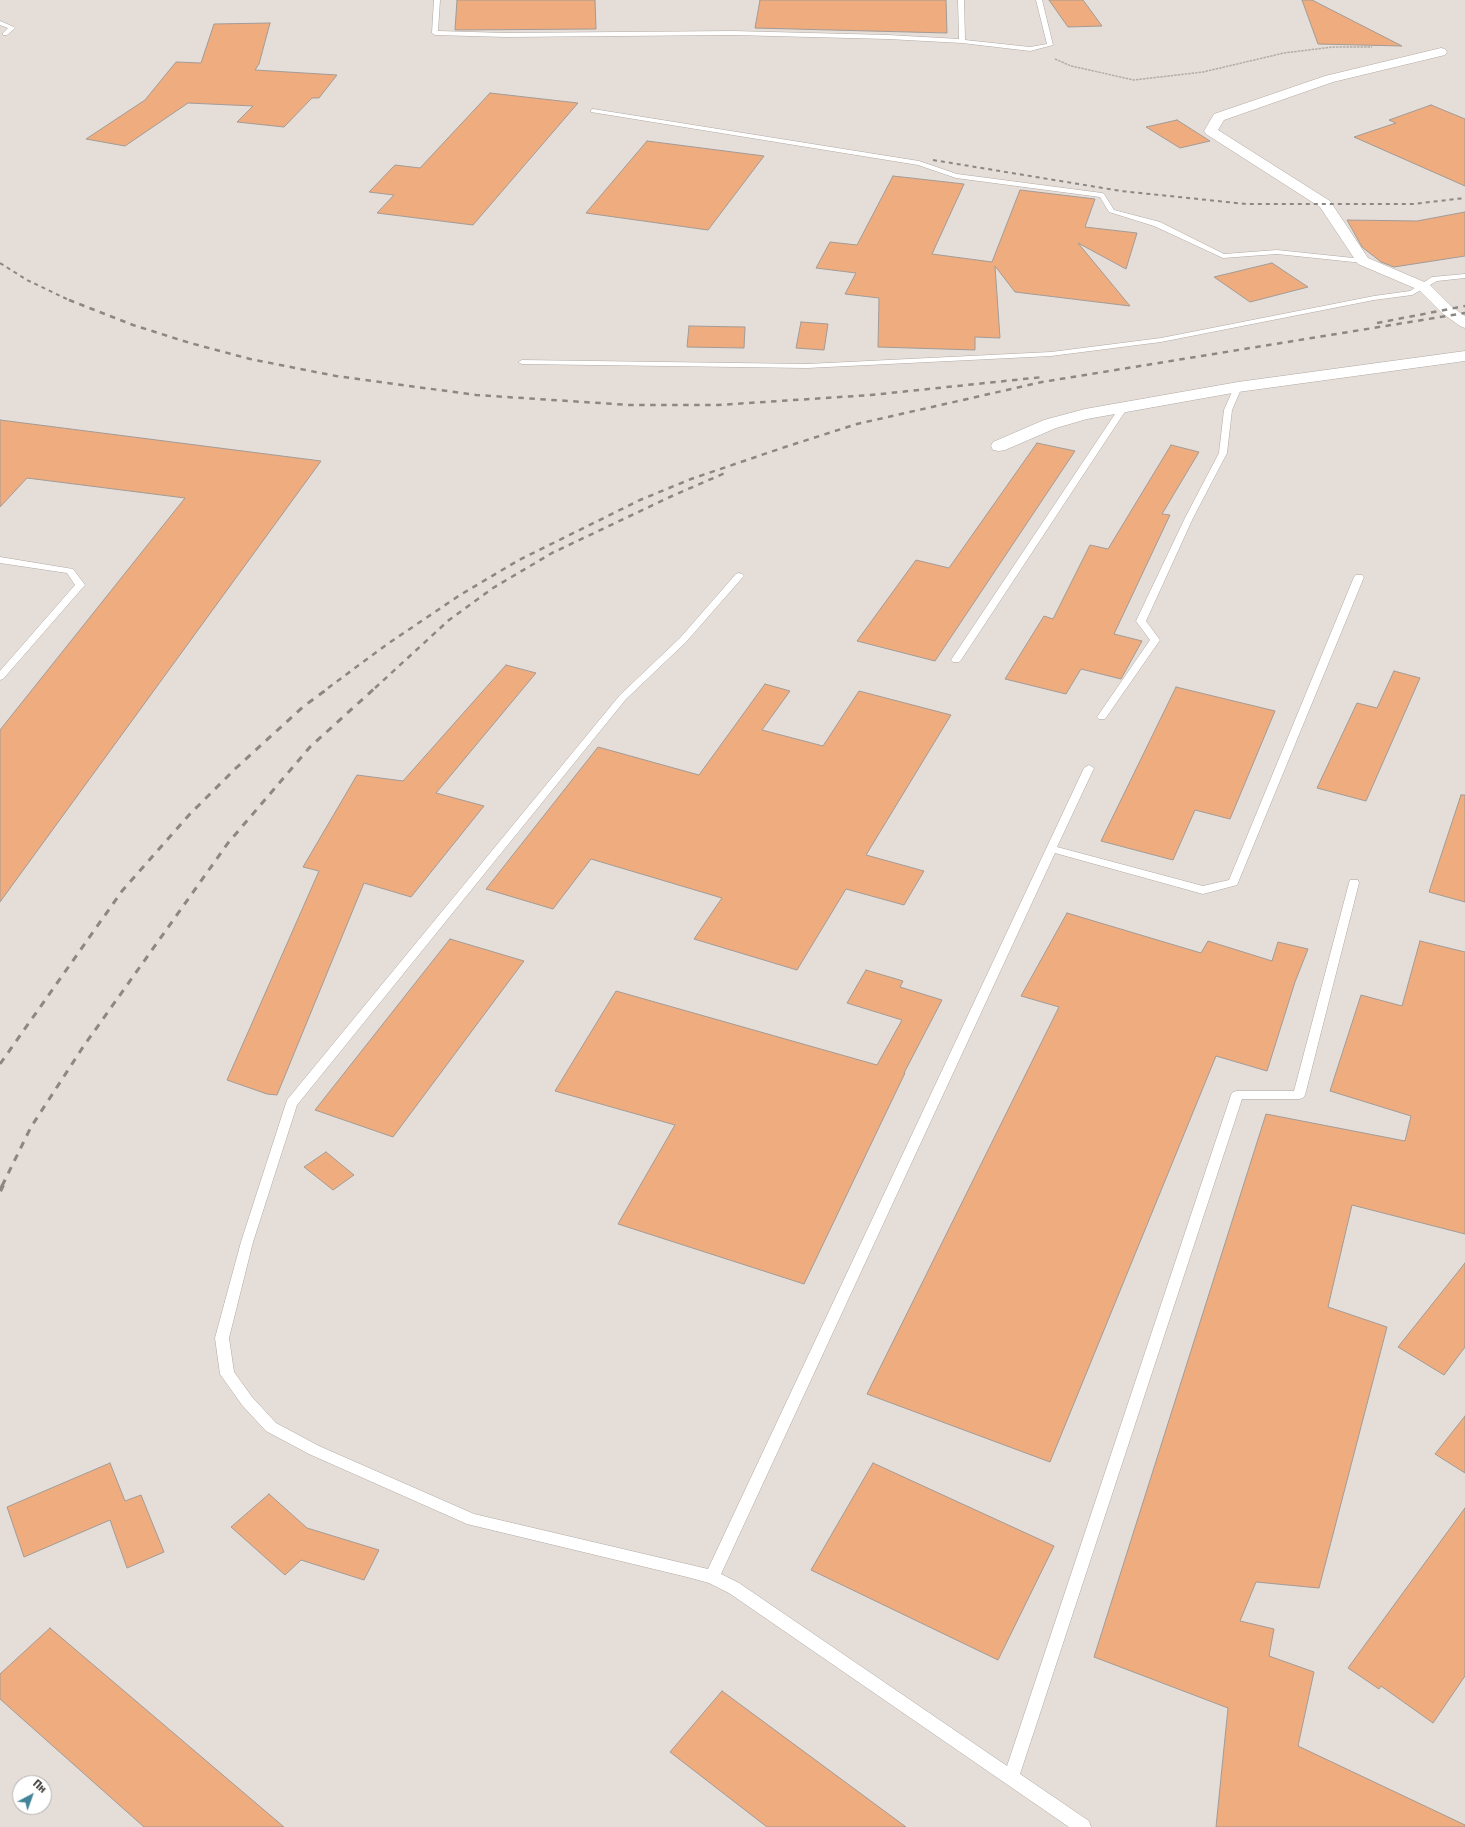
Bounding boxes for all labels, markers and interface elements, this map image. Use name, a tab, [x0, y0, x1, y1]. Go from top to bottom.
north arrow	[12, 1775, 52, 1815]
text: Пн	[30, 1777, 49, 1796]

